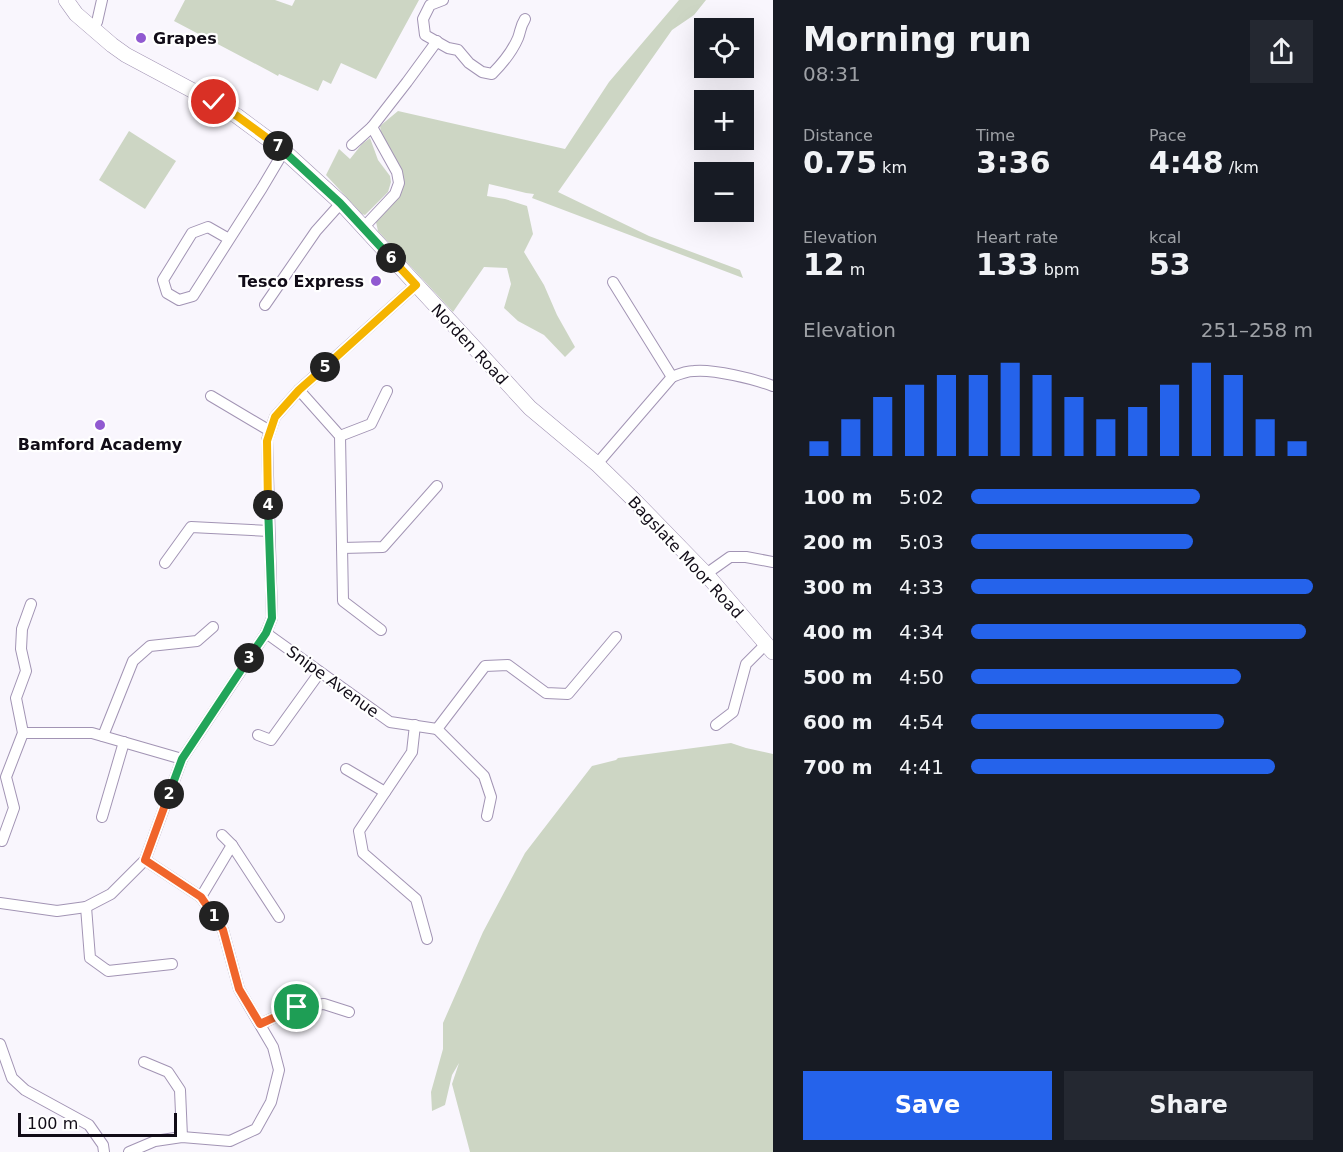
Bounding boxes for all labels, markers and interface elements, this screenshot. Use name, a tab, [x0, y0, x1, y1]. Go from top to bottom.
map controls	[694, 18, 754, 222]
button: locate	[694, 18, 754, 78]
text: Morning run	[803, 20, 1031, 59]
button: share	[1250, 20, 1313, 83]
place label: Grapes	[153, 29, 217, 48]
marker: Grapes	[134, 31, 148, 45]
text: 08:31	[803, 62, 861, 86]
pin	[188, 76, 239, 127]
icon: check	[197, 85, 230, 118]
button: +	[694, 90, 754, 150]
text: Distance	[803, 126, 873, 145]
text: Time	[976, 126, 1015, 145]
text: Pace	[1149, 126, 1186, 145]
pin: 7	[263, 131, 293, 161]
text: 7	[272, 136, 284, 155]
text: 0.75	[803, 145, 877, 180]
text: 3:36	[976, 145, 1051, 180]
text: 4:48	[1149, 145, 1224, 180]
text: km	[877, 158, 907, 177]
text: /km	[1224, 158, 1259, 177]
button: −	[694, 162, 754, 222]
text: Elevation	[803, 228, 877, 247]
text: Heart rate	[976, 228, 1058, 247]
text: kcal	[1149, 228, 1181, 247]
pin: 6	[376, 243, 406, 273]
text: 12	[803, 247, 845, 282]
text: 133	[976, 247, 1039, 282]
text: 53	[1149, 247, 1191, 282]
text: 6	[385, 248, 397, 267]
text: m	[845, 260, 865, 279]
text: bpm	[1039, 260, 1080, 279]
place label: Tesco Express	[238, 272, 364, 291]
marker: Tesco Express	[369, 274, 383, 288]
street label: Norden Road	[427, 300, 512, 389]
text: Elevation	[803, 318, 896, 342]
text: 251–258 m	[1201, 318, 1313, 342]
pin: 5	[310, 352, 340, 382]
text: 5	[319, 357, 331, 376]
marker: Bamford Academy	[93, 418, 107, 432]
place label: Bamford Academy	[18, 435, 183, 454]
text: 100 m	[803, 485, 873, 509]
text: 5:02	[899, 485, 944, 509]
pin: 4	[253, 490, 283, 520]
street label: Bagslate Moor Road	[624, 492, 747, 622]
text: 4	[262, 495, 274, 514]
text: 200 m	[803, 530, 873, 554]
text: 5:03	[899, 530, 944, 554]
text: 300 m	[803, 575, 873, 599]
text: 4:33	[899, 575, 944, 599]
text: 400 m	[803, 620, 873, 644]
text: 4:34	[899, 620, 944, 644]
street label: Snipe Avenue	[283, 642, 382, 721]
pin: 3	[234, 643, 264, 673]
text: 3	[243, 648, 255, 667]
text: 500 m	[803, 665, 873, 689]
text: 4:50	[899, 665, 944, 689]
text: 600 m	[803, 710, 873, 734]
text: 4:54	[899, 710, 944, 734]
text: 700 m	[803, 755, 873, 779]
text: 4:41	[899, 755, 944, 779]
pin: 2	[154, 779, 184, 809]
text: 2	[163, 784, 175, 803]
pin: 1	[199, 901, 229, 931]
text: 1	[208, 906, 220, 925]
pin	[271, 981, 322, 1032]
icon: arrive	[280, 990, 313, 1023]
button: Save	[803, 1071, 1052, 1140]
button: Share	[1064, 1071, 1313, 1140]
scale bar	[18, 1110, 177, 1138]
text: 100 m	[27, 1114, 78, 1133]

